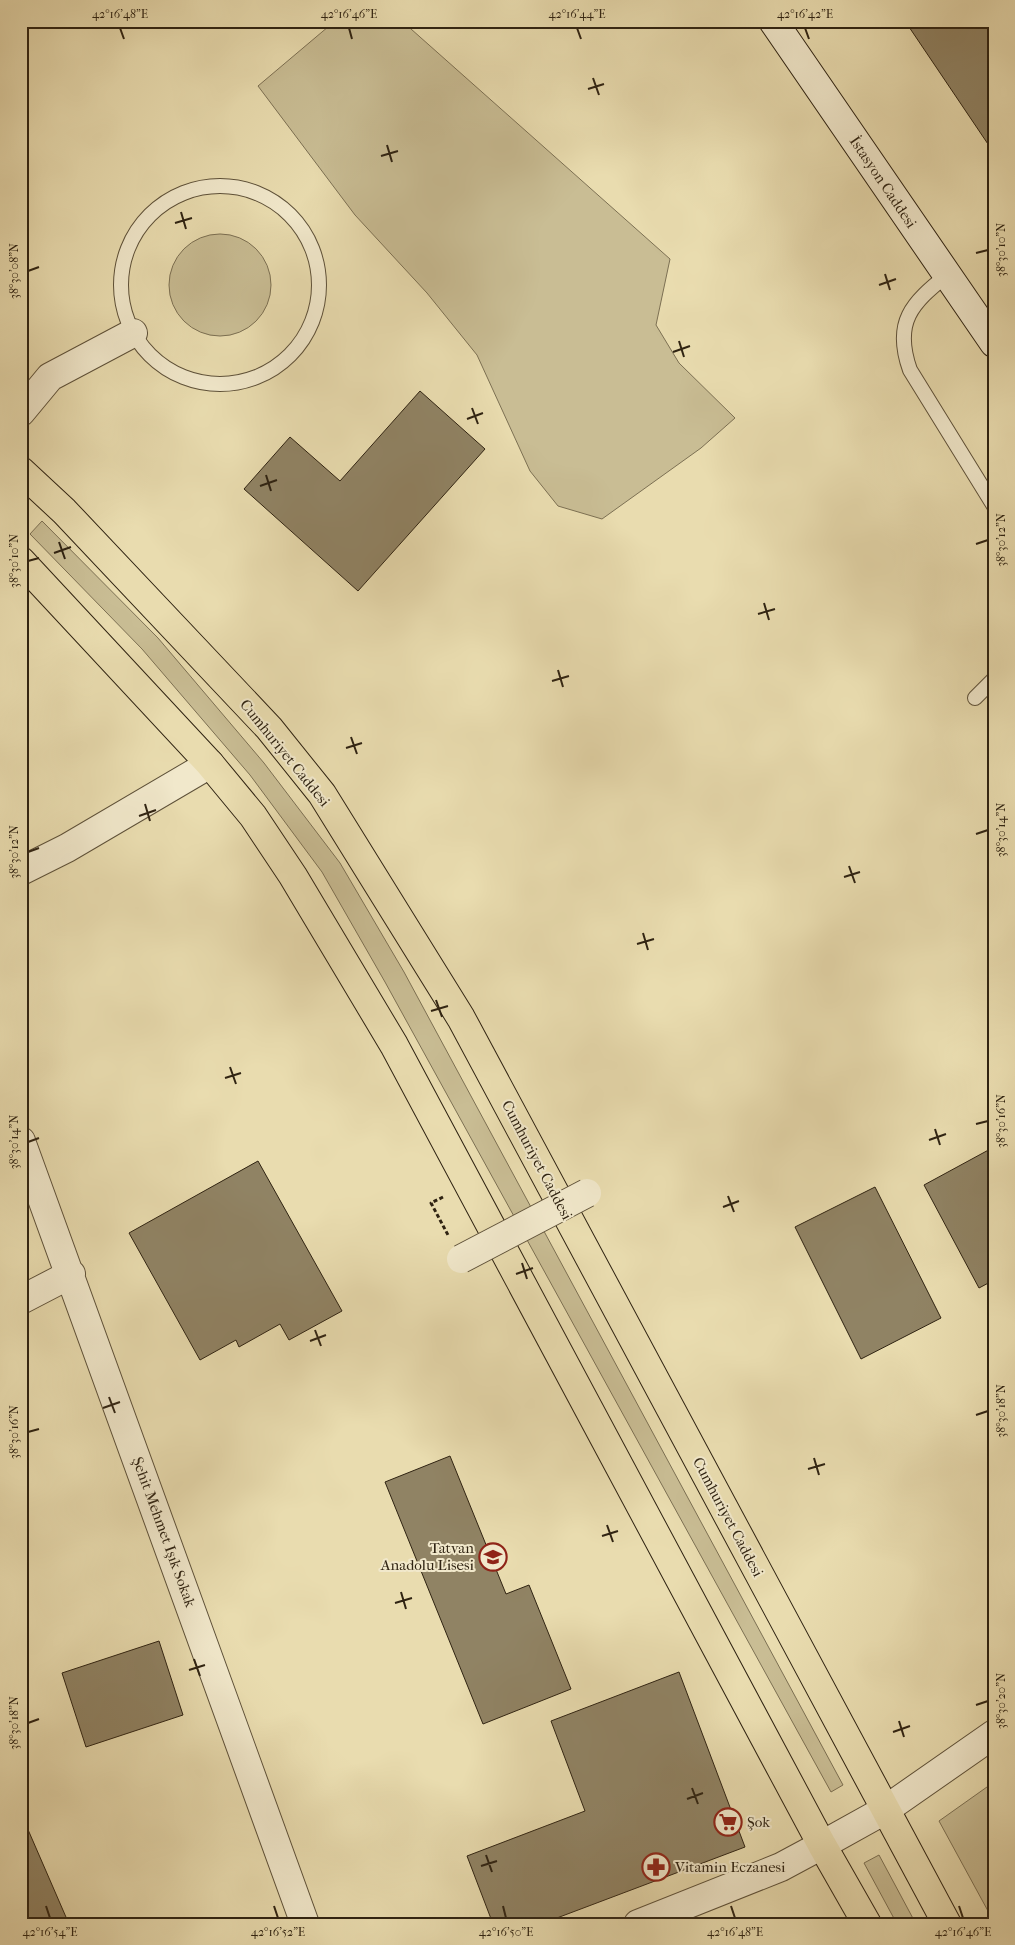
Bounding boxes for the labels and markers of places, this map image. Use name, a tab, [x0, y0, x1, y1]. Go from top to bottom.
place label: Tatvan Anadolu Lisesi	[380, 1539, 475, 1574]
school or university icon: Tatvan Anadolu Lisesi	[478, 1542, 508, 1572]
supermarket icon: Şok	[713, 1807, 743, 1837]
place label: Şok	[747, 1813, 770, 1831]
pharmacy icon: Vitamin Eczanesi	[641, 1852, 671, 1882]
place label: Vitamin Eczanesi	[674, 1858, 786, 1876]

